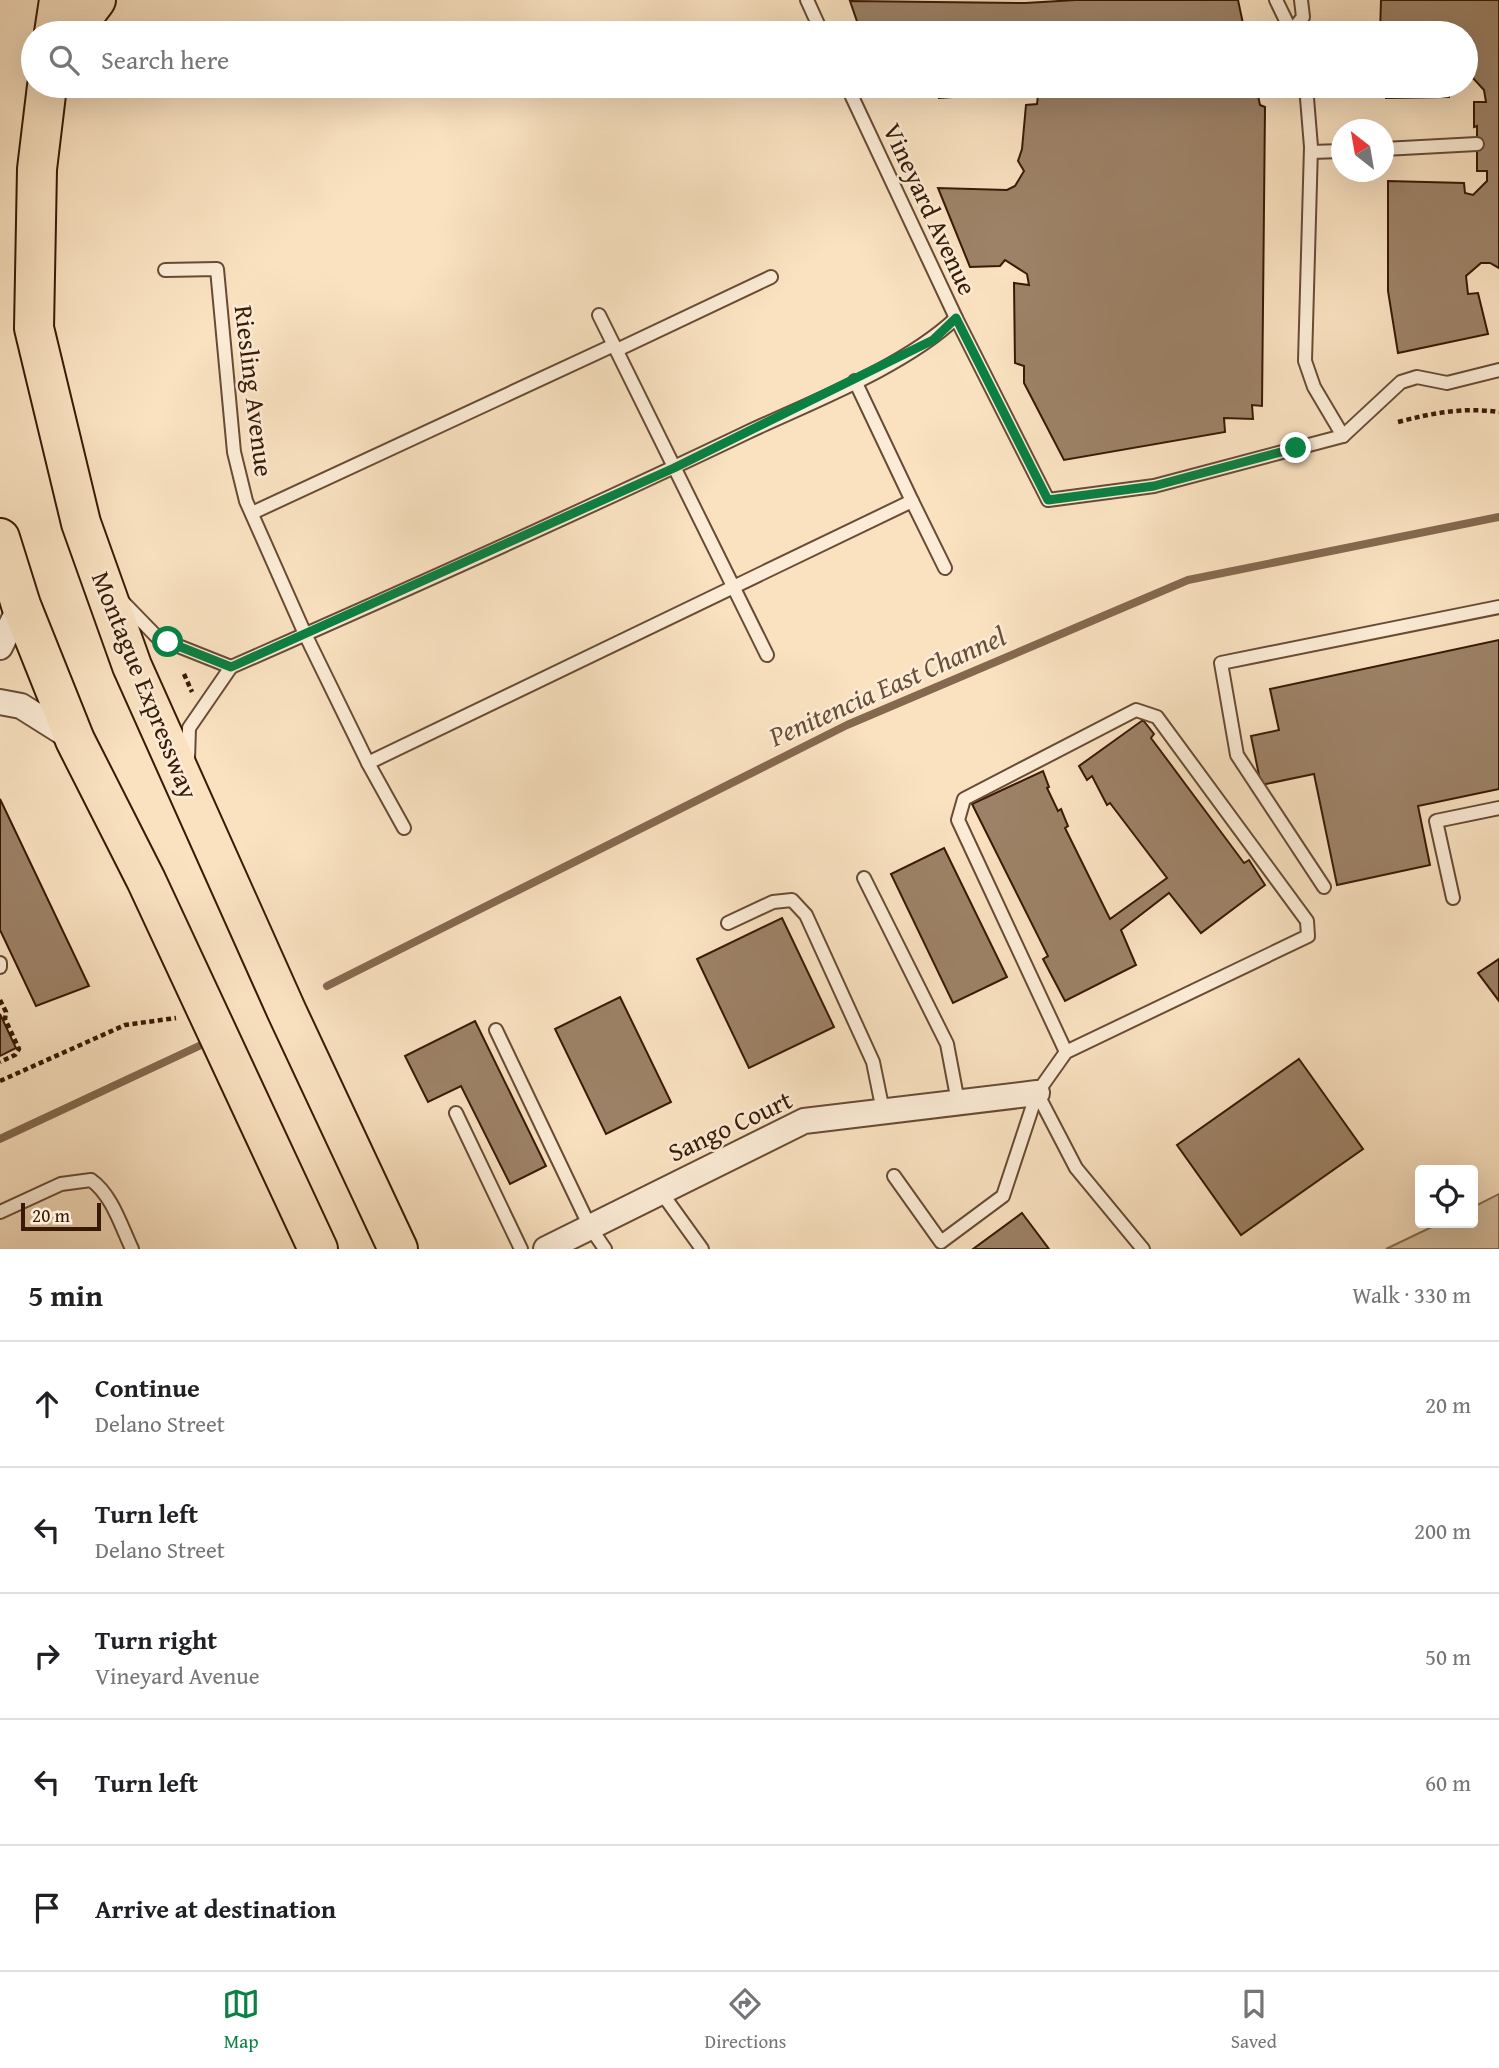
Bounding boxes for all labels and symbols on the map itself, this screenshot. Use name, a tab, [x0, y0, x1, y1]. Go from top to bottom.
street label: Vineyard Avenue	[873, 116, 987, 301]
north arrow	[1331, 119, 1394, 182]
street label: Riesling Avenue	[225, 303, 284, 479]
route end	[1280, 432, 1311, 463]
street label: Montague Expressway	[82, 565, 209, 805]
water label: Penitencia East Channel	[761, 615, 1012, 757]
route start	[152, 626, 183, 657]
street label: Sango Court	[661, 1080, 798, 1171]
scale bar	[21, 1200, 102, 1232]

